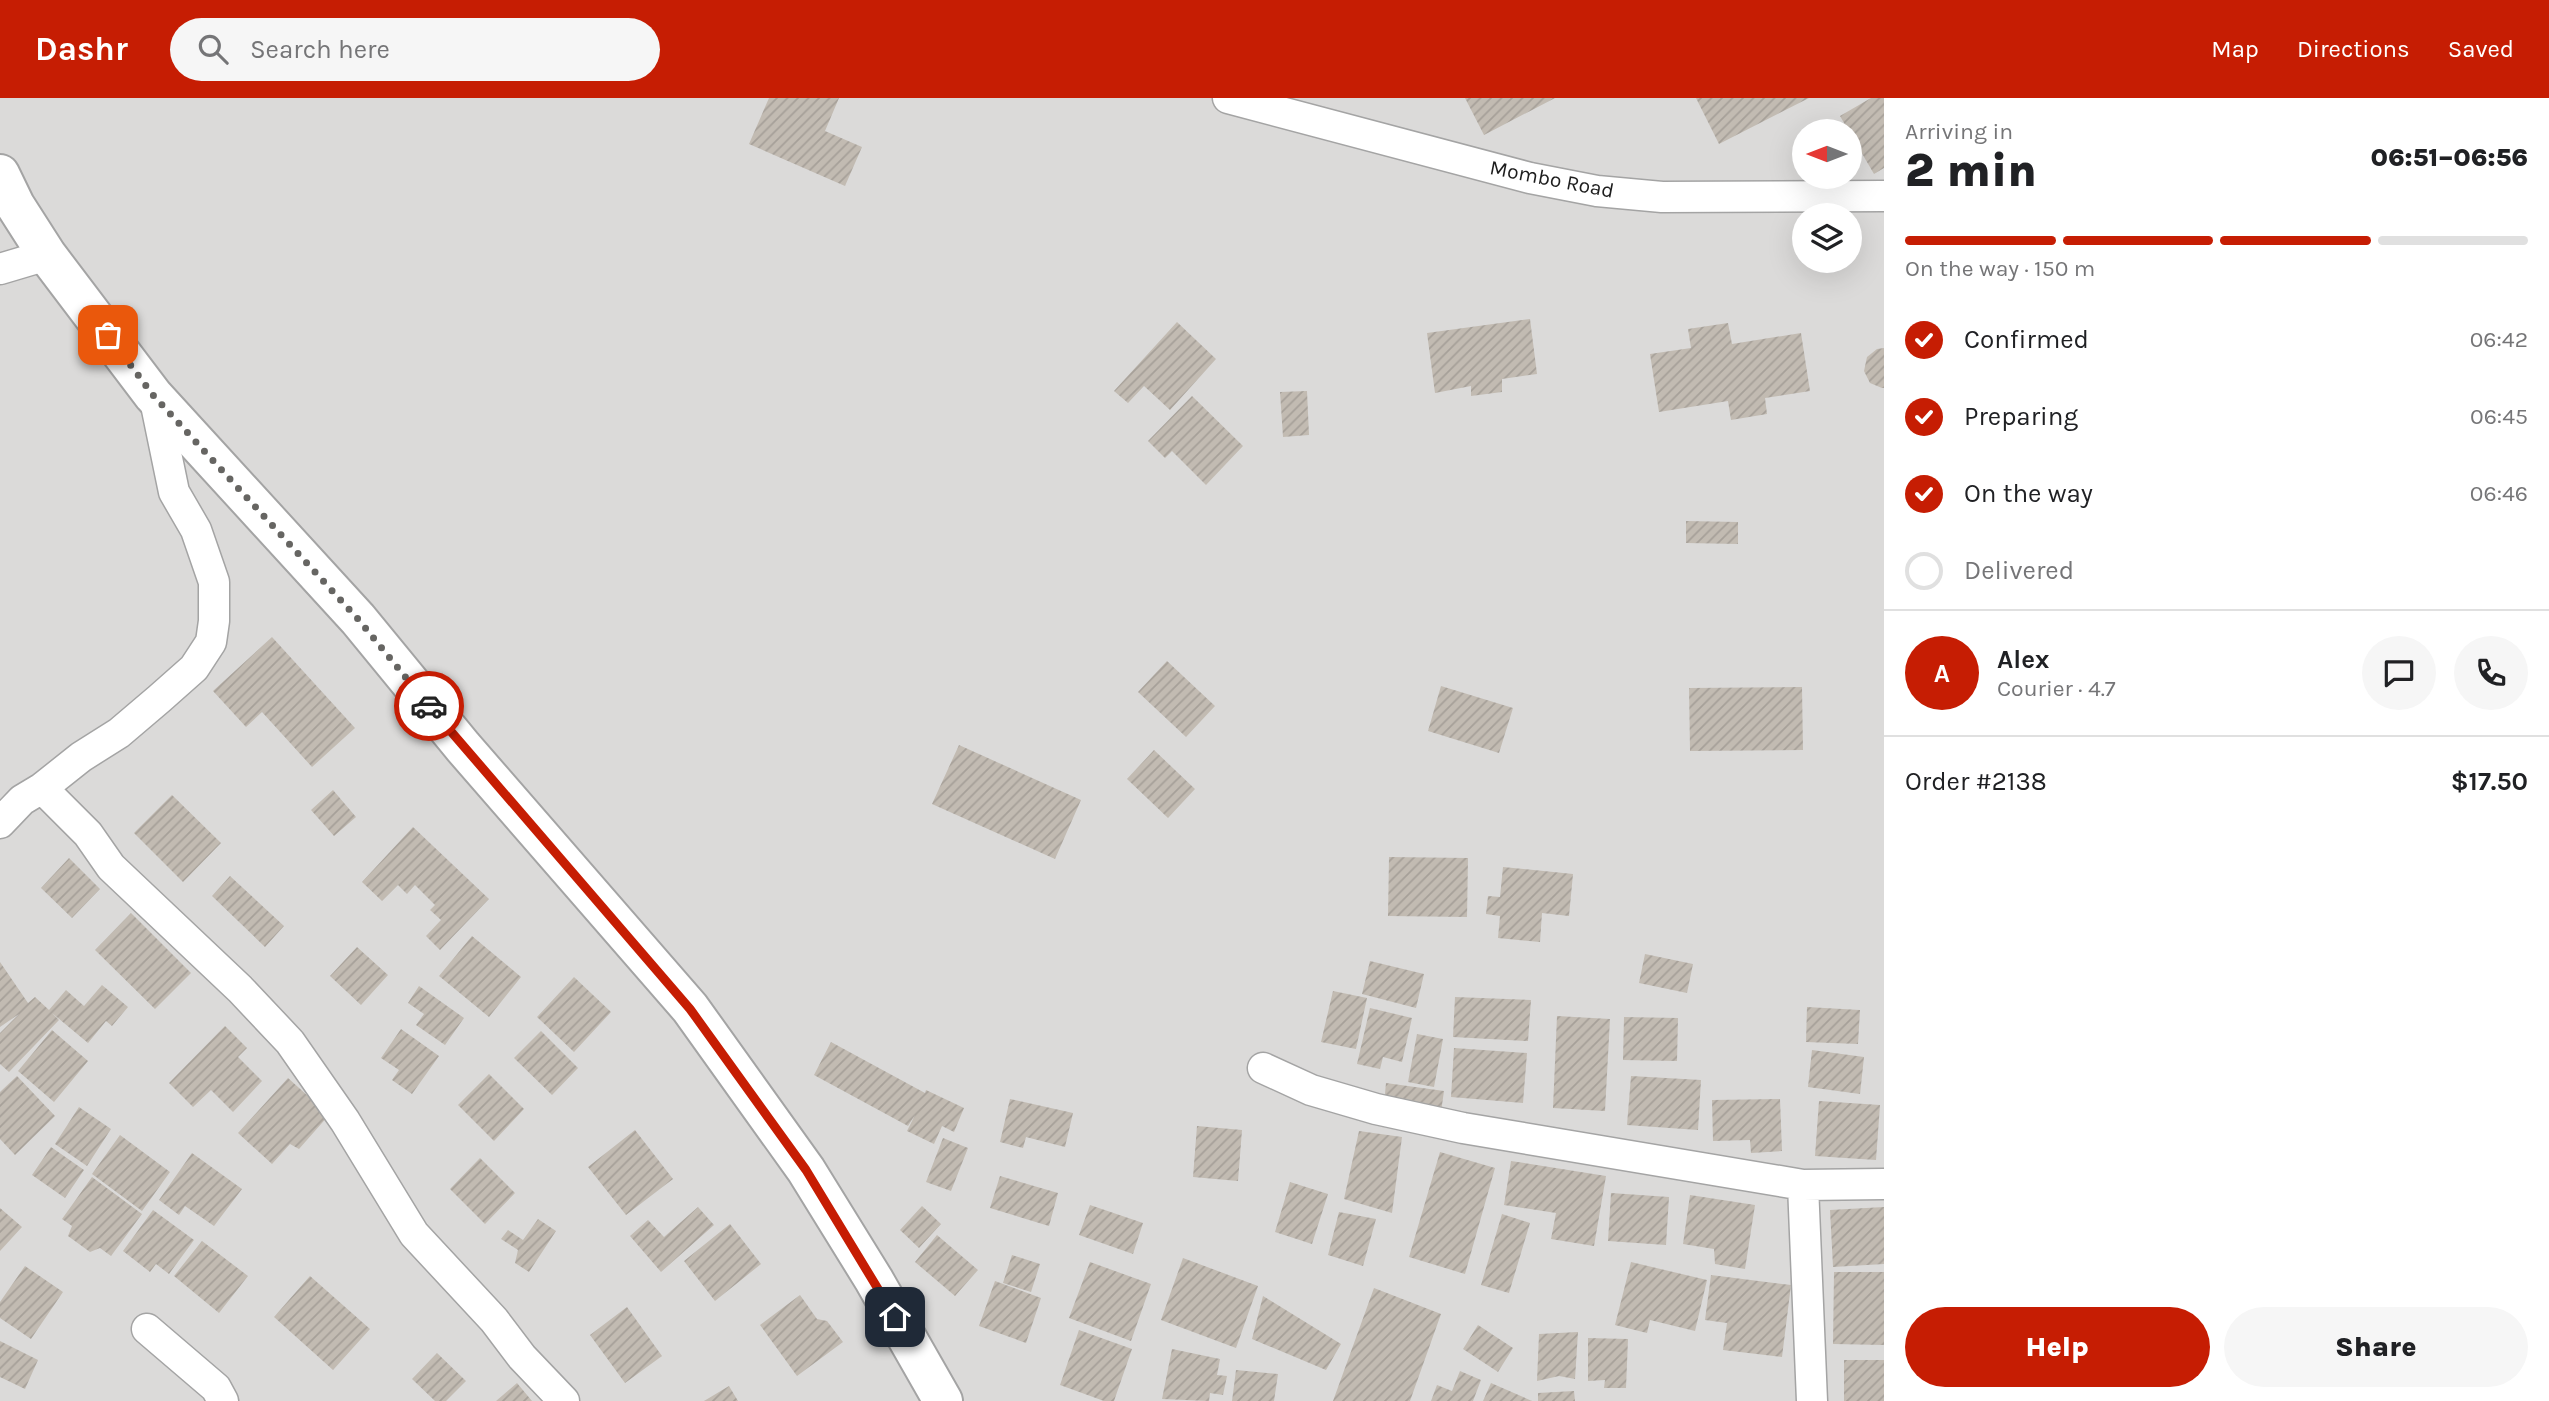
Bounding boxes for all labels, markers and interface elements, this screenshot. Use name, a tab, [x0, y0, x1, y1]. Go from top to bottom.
search box	[170, 18, 660, 81]
text: Dashr	[35, 30, 128, 68]
icon: search	[194, 30, 232, 68]
text: Search here	[250, 34, 390, 65]
text: Map	[2211, 35, 2259, 63]
text: Directions	[2297, 35, 2410, 63]
text: Saved	[2448, 35, 2514, 63]
text: Arriving in	[1905, 118, 2013, 145]
north arrow	[1792, 119, 1862, 189]
map controls	[1792, 119, 1862, 273]
text: 06:51–06:56	[2370, 142, 2528, 173]
text: 2 min	[1905, 144, 2037, 198]
street label: Mombo Road	[1488, 155, 1616, 203]
button: layers	[1792, 203, 1862, 273]
text: On the way · 150 m	[1905, 255, 2095, 282]
pin	[78, 305, 138, 365]
icon: bag	[89, 316, 127, 354]
icon: check	[1905, 321, 1943, 359]
text: Confirmed	[1964, 324, 2089, 355]
text: 06:42	[2470, 326, 2528, 353]
icon: check	[1905, 398, 1943, 436]
text: Preparing	[1964, 401, 2078, 432]
text: 06:45	[2470, 403, 2528, 430]
icon: check	[1905, 475, 1943, 513]
text: On the way	[1964, 478, 2093, 509]
text: 06:46	[2470, 480, 2528, 507]
text: Delivered	[1964, 555, 2074, 586]
button: chat	[2362, 636, 2436, 710]
button: phone	[2454, 636, 2528, 710]
text: Alex	[1997, 644, 2049, 675]
text: A	[1934, 658, 1950, 689]
courier	[394, 671, 464, 741]
text: Courier · 4.7	[1997, 675, 2116, 702]
icon: car	[410, 687, 448, 725]
text: Order #2138	[1905, 766, 2047, 797]
text: $17.50	[2451, 766, 2528, 797]
pin	[865, 1287, 925, 1347]
icon: home	[876, 1298, 914, 1336]
button: Help	[1905, 1307, 2210, 1387]
button: Share	[2224, 1307, 2528, 1387]

